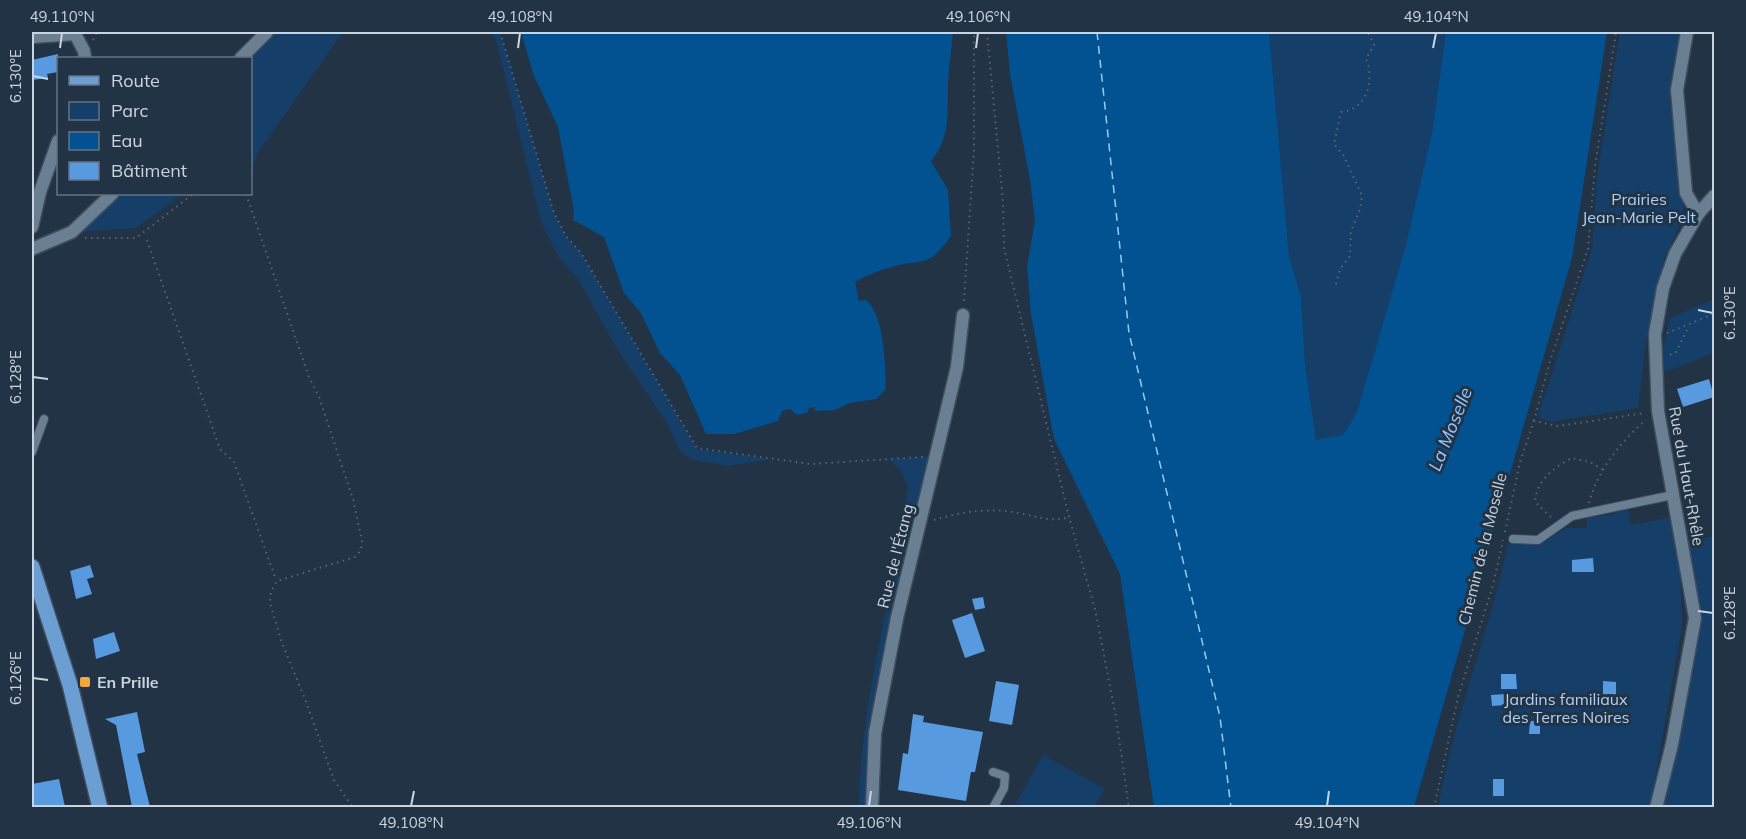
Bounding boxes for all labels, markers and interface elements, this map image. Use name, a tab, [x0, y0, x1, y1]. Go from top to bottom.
text: 49.110°N	[29, 7, 95, 26]
text: 49.108°N	[487, 7, 553, 26]
text: 49.106°N	[945, 7, 1011, 26]
text: 49.104°N	[1403, 7, 1469, 26]
text: 6.130°E	[6, 49, 25, 103]
legend	[57, 57, 252, 195]
text: Route	[111, 69, 160, 92]
text: Parc	[111, 99, 149, 122]
text: Eau	[111, 129, 143, 152]
text: Bâtiment	[111, 159, 187, 182]
park label: Prairies Jean-Marie Pelt	[1582, 189, 1696, 227]
text: 6.130°E	[1720, 286, 1739, 340]
text: 6.128°E	[6, 350, 25, 404]
water label: La Moselle	[1423, 384, 1477, 474]
street label: Rue du Haut-Rhêle	[1665, 405, 1709, 547]
street label: Chemin de la Moselle	[1453, 471, 1511, 627]
street label: Rue de l'Étang	[872, 502, 918, 610]
text: 6.128°E	[1720, 586, 1739, 640]
text: 6.126°E	[6, 651, 25, 705]
place label: En Prille	[97, 672, 159, 692]
marker: En Prille	[78, 675, 92, 689]
park label: Jardins familiaux des Terres Noires	[1502, 689, 1630, 727]
text: 49.108°N	[378, 813, 444, 832]
text: 49.106°N	[836, 813, 902, 832]
text: 49.104°N	[1294, 813, 1360, 832]

